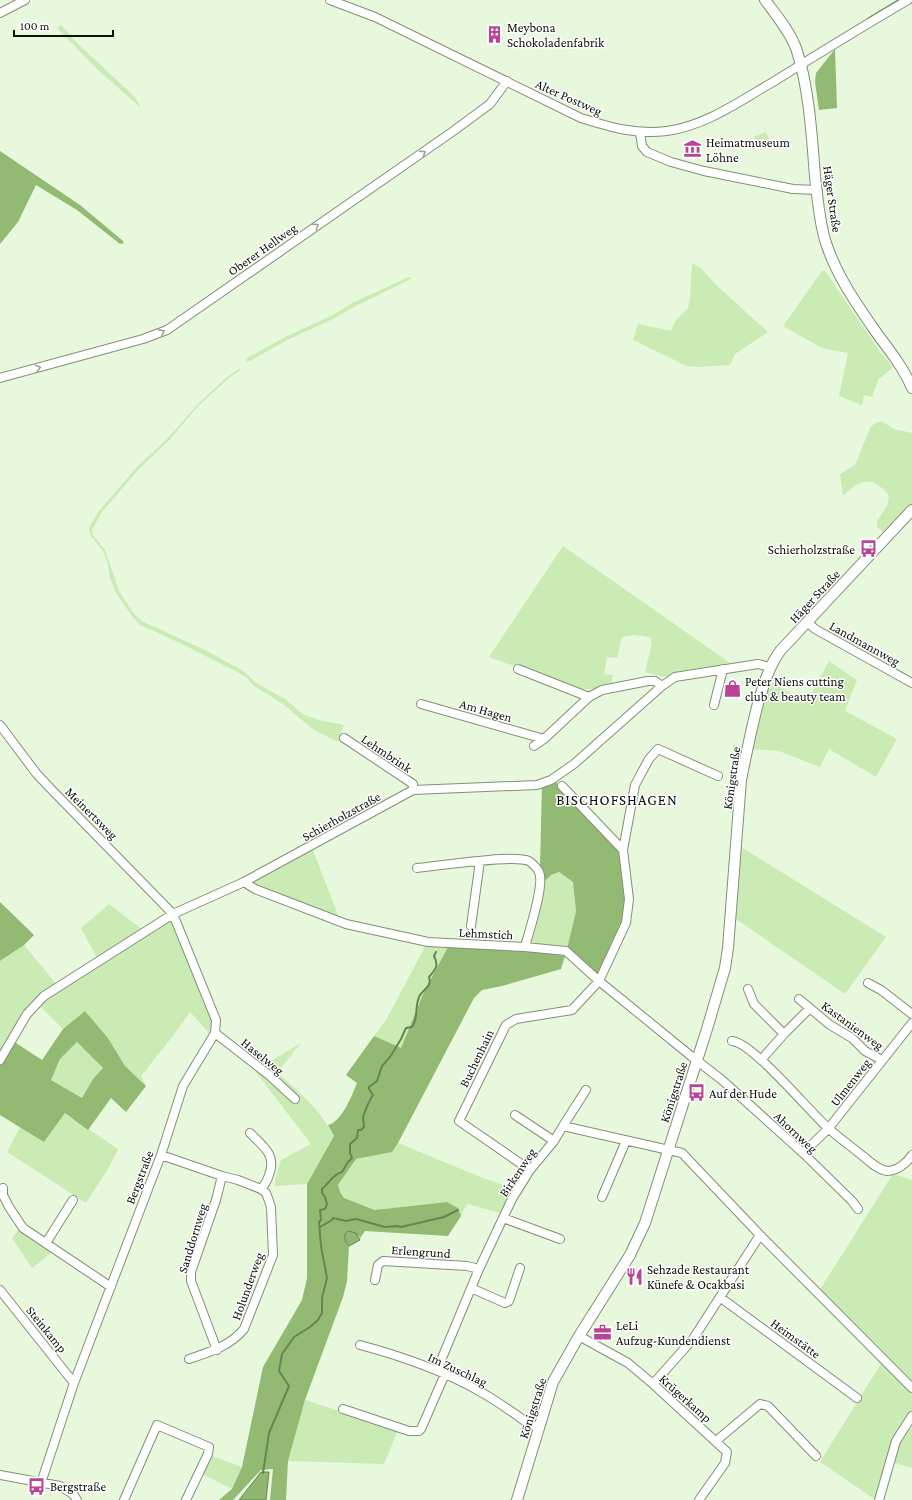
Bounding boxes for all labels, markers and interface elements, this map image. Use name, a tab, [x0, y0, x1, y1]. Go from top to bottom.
scale bar	[14, 12, 113, 38]
text: 100 m	[20, 19, 50, 33]
place label: Meybona Schokoladenfabrik	[507, 20, 605, 50]
building icon: Meybona Schokoladenfabrik	[484, 24, 504, 44]
street label: Alter Postweg	[533, 76, 605, 119]
place label: Heimatmuseum Löhne	[706, 135, 790, 165]
museum icon: Heimatmuseum Löhne	[683, 139, 703, 159]
one-way arrow	[418, 151, 425, 158]
street label: Häger Straße	[820, 165, 845, 234]
street label: Oberer Hellweg	[225, 220, 300, 279]
one-way arrow	[311, 224, 318, 231]
one-way arrow	[158, 329, 166, 336]
one-way arrow	[34, 364, 41, 373]
bus stop icon: Schierholzstraße	[858, 539, 878, 559]
place label: Schierholzstraße	[768, 542, 855, 557]
street label: Häger Straße	[786, 566, 843, 626]
street label: Landmannweg	[827, 618, 903, 669]
place label: Peter Niens cutting club & beauty team	[745, 674, 846, 704]
shop icon: Peter Niens cutting club & beauty team	[722, 678, 742, 698]
street label: Am Hagen	[458, 696, 514, 725]
street label: Lehmbrink	[359, 731, 415, 776]
street label: Königstraße	[720, 745, 743, 810]
street label: Meinertsweg	[62, 784, 121, 843]
street label: Schierholzstraße	[299, 789, 383, 844]
district label: BISCHOFSHAGEN	[556, 792, 678, 808]
street label: Lehmstich	[458, 925, 514, 942]
street label: Kastanienweg	[819, 998, 887, 1053]
street label: Buchenhain	[456, 1027, 497, 1090]
street label: Haselweg	[238, 1035, 287, 1078]
street label: Ulmenweg	[827, 1055, 874, 1109]
street label: Königstraße	[657, 1060, 690, 1124]
bus stop icon: Auf der Hude	[686, 1083, 706, 1103]
place label: Auf der Hude	[709, 1086, 777, 1101]
street label: Ahornweg	[771, 1109, 821, 1157]
street label: Birkenweg	[496, 1145, 539, 1199]
street label: Bergstraße	[122, 1148, 157, 1206]
street label: Sanddornweg	[175, 1201, 210, 1275]
street label: Erlengrund	[391, 1242, 451, 1261]
street label: Holunderweg	[228, 1250, 267, 1322]
place label: Sehzade Restaurant Künefe & Ocakbasi	[647, 1262, 750, 1292]
restaurant icon: Sehzade Restaurant Künefe & Ocakbasi	[624, 1266, 644, 1286]
street label: Steinkamp	[23, 1303, 70, 1356]
street label: Heimstätte	[768, 1315, 824, 1362]
place label: LeLi Aufzug-Kundendienst	[616, 1318, 731, 1348]
office icon: LeLi Aufzug-Kundendienst	[593, 1322, 613, 1342]
street label: Im Zuschlag	[426, 1349, 490, 1390]
street label: Krügerkamp	[657, 1371, 715, 1426]
street label: Königstraße	[516, 1376, 549, 1440]
bus stop icon: Bergstraße	[27, 1476, 47, 1496]
place label: Bergstraße	[50, 1479, 106, 1494]

